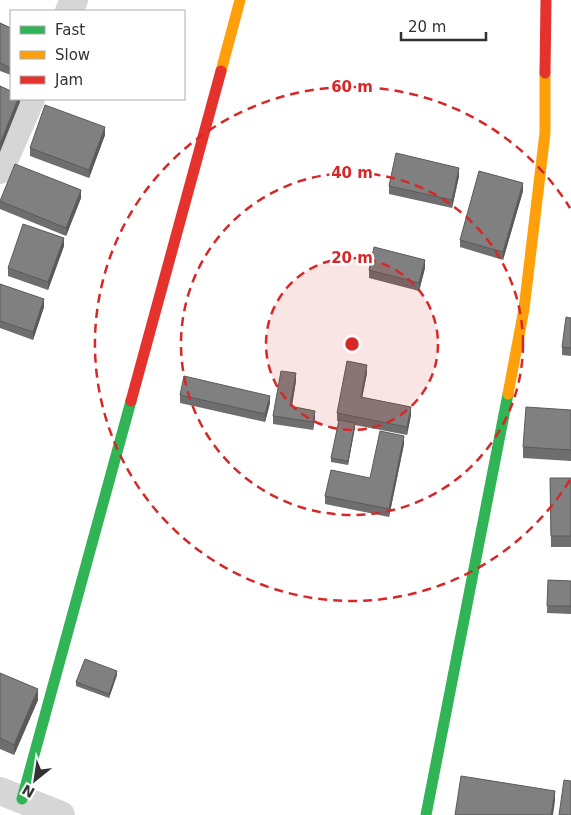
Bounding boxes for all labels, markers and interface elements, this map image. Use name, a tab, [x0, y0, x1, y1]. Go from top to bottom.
legend	[10, 10, 185, 100]
scale bar	[401, 10, 486, 42]
text: 20 m	[408, 18, 446, 36]
text: Fast	[55, 21, 85, 39]
text: Slow	[55, 46, 90, 64]
text: Jam	[54, 71, 83, 89]
text: 60 m	[331, 78, 373, 96]
text: 40 m	[331, 164, 373, 182]
text: 20 m	[331, 249, 373, 267]
centre of rings	[343, 335, 361, 353]
north arrow	[10, 755, 60, 805]
text: N	[19, 781, 38, 801]

